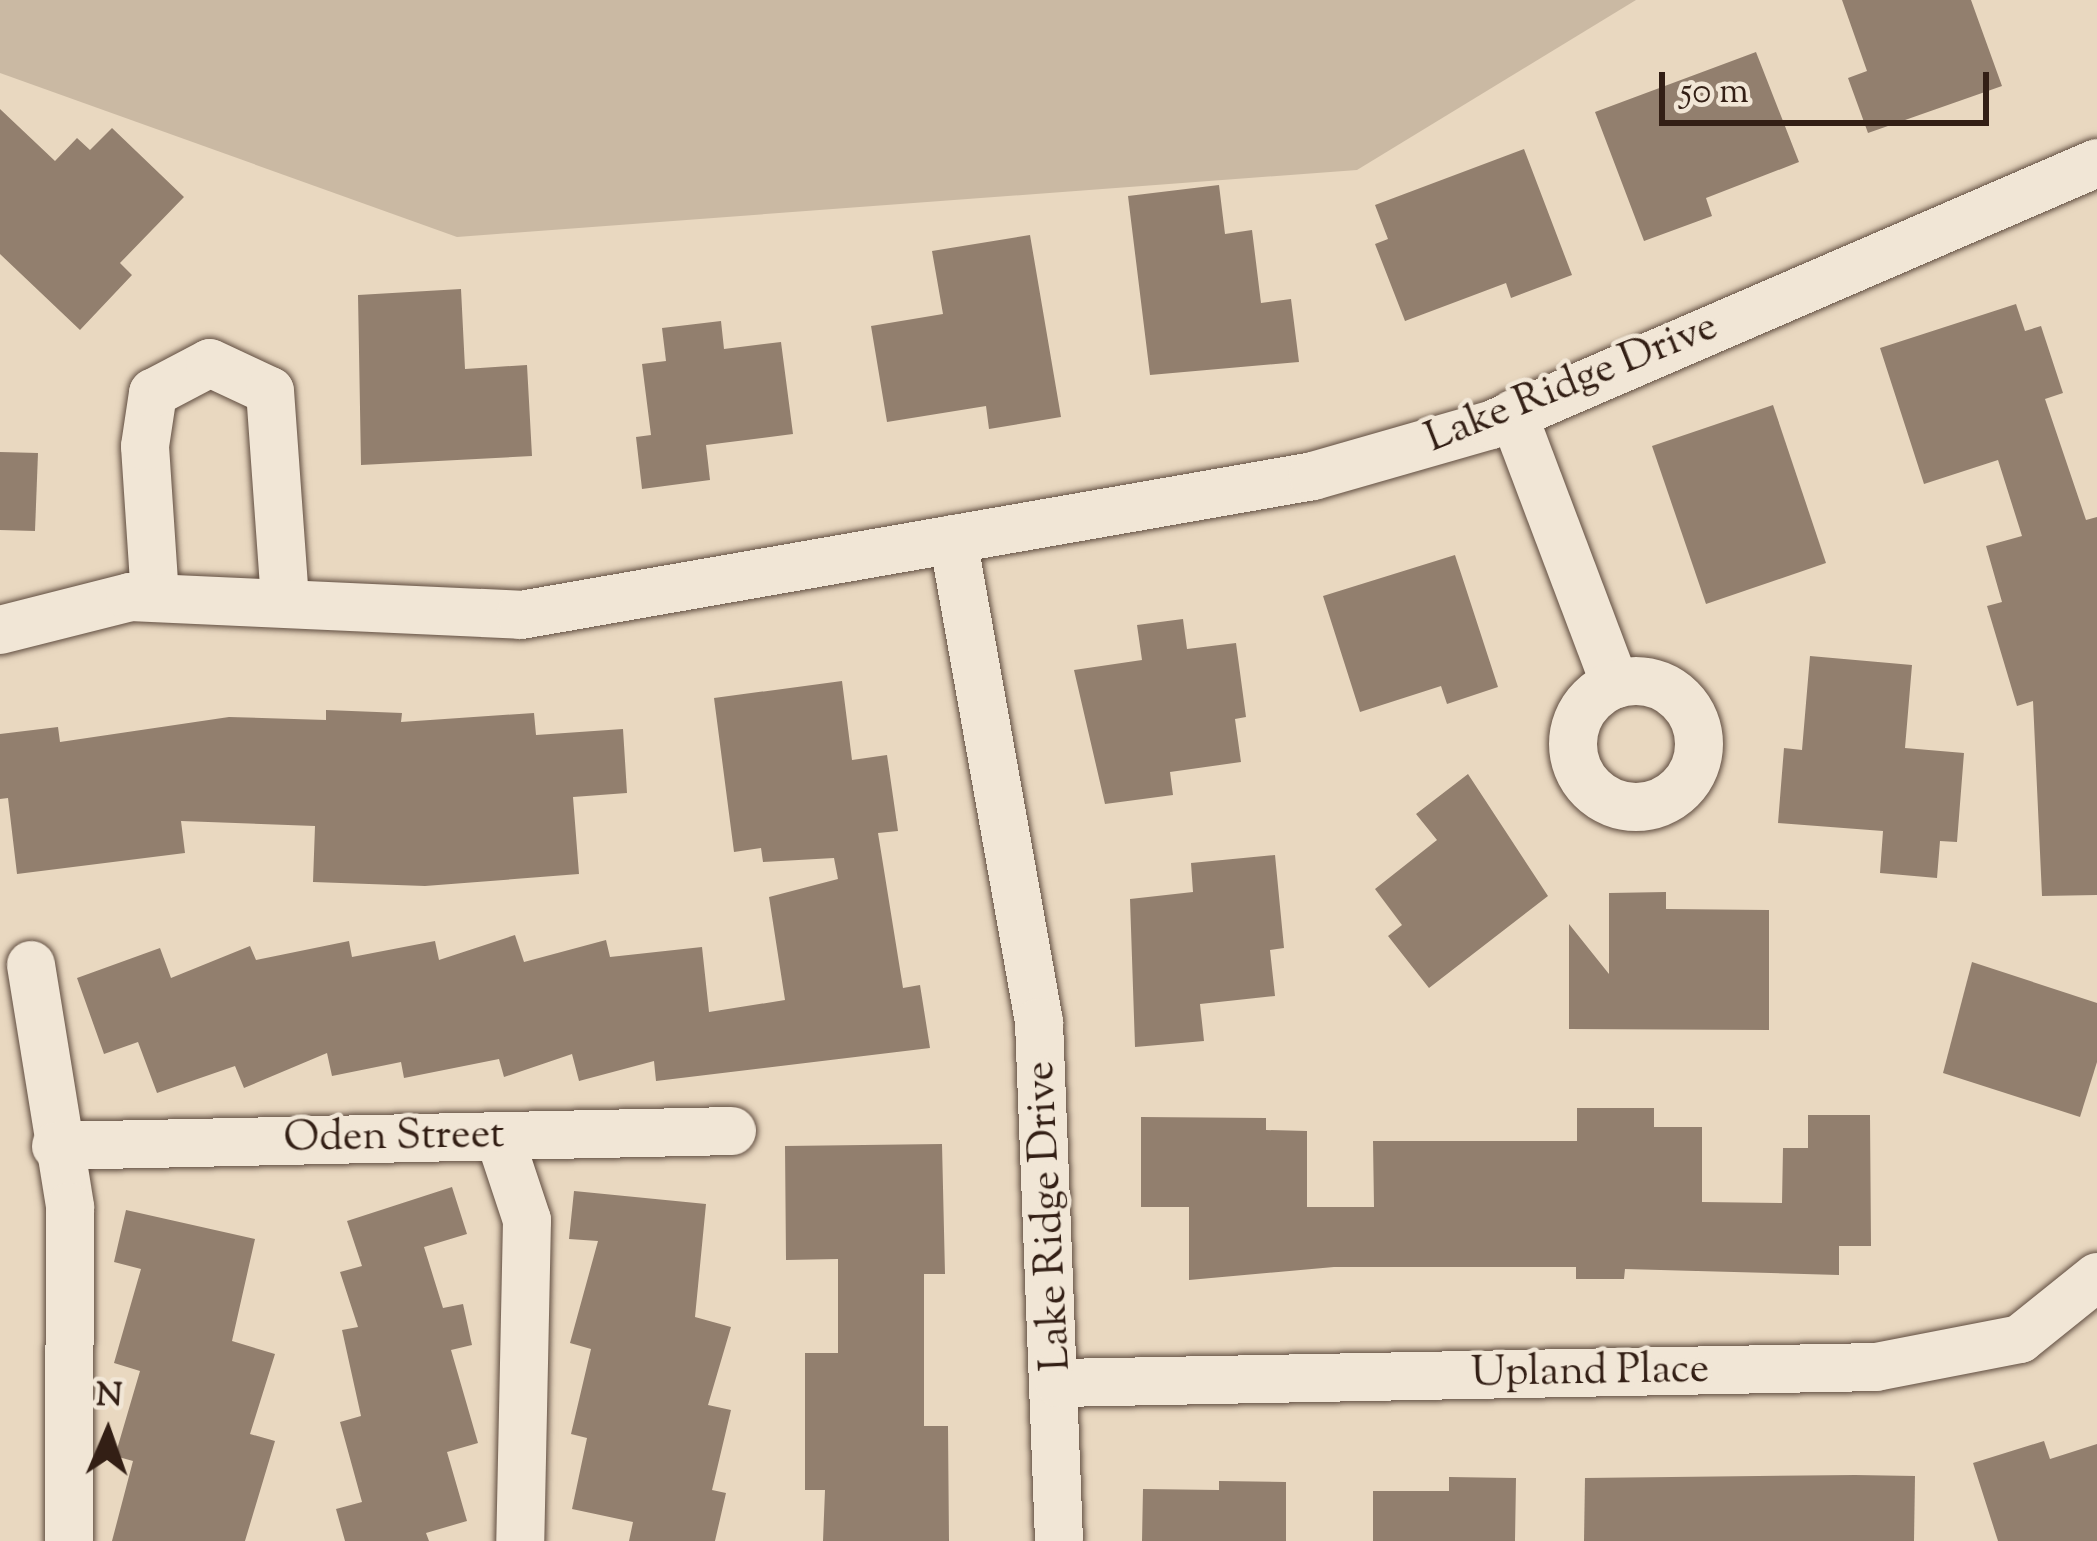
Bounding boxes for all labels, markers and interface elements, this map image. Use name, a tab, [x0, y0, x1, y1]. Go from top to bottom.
scale bar	[1665, 48, 1995, 122]
text: 50 m	[1680, 67, 1749, 119]
street label: Lake Ridge Drive	[1419, 303, 1725, 465]
street label: Lake Ridge Drive	[1017, 1060, 1083, 1372]
street label: Oden Street	[283, 1111, 505, 1165]
street label: Upland Place	[1470, 1346, 1710, 1400]
north arrow	[48, 1373, 168, 1493]
text: N	[95, 1373, 123, 1421]

